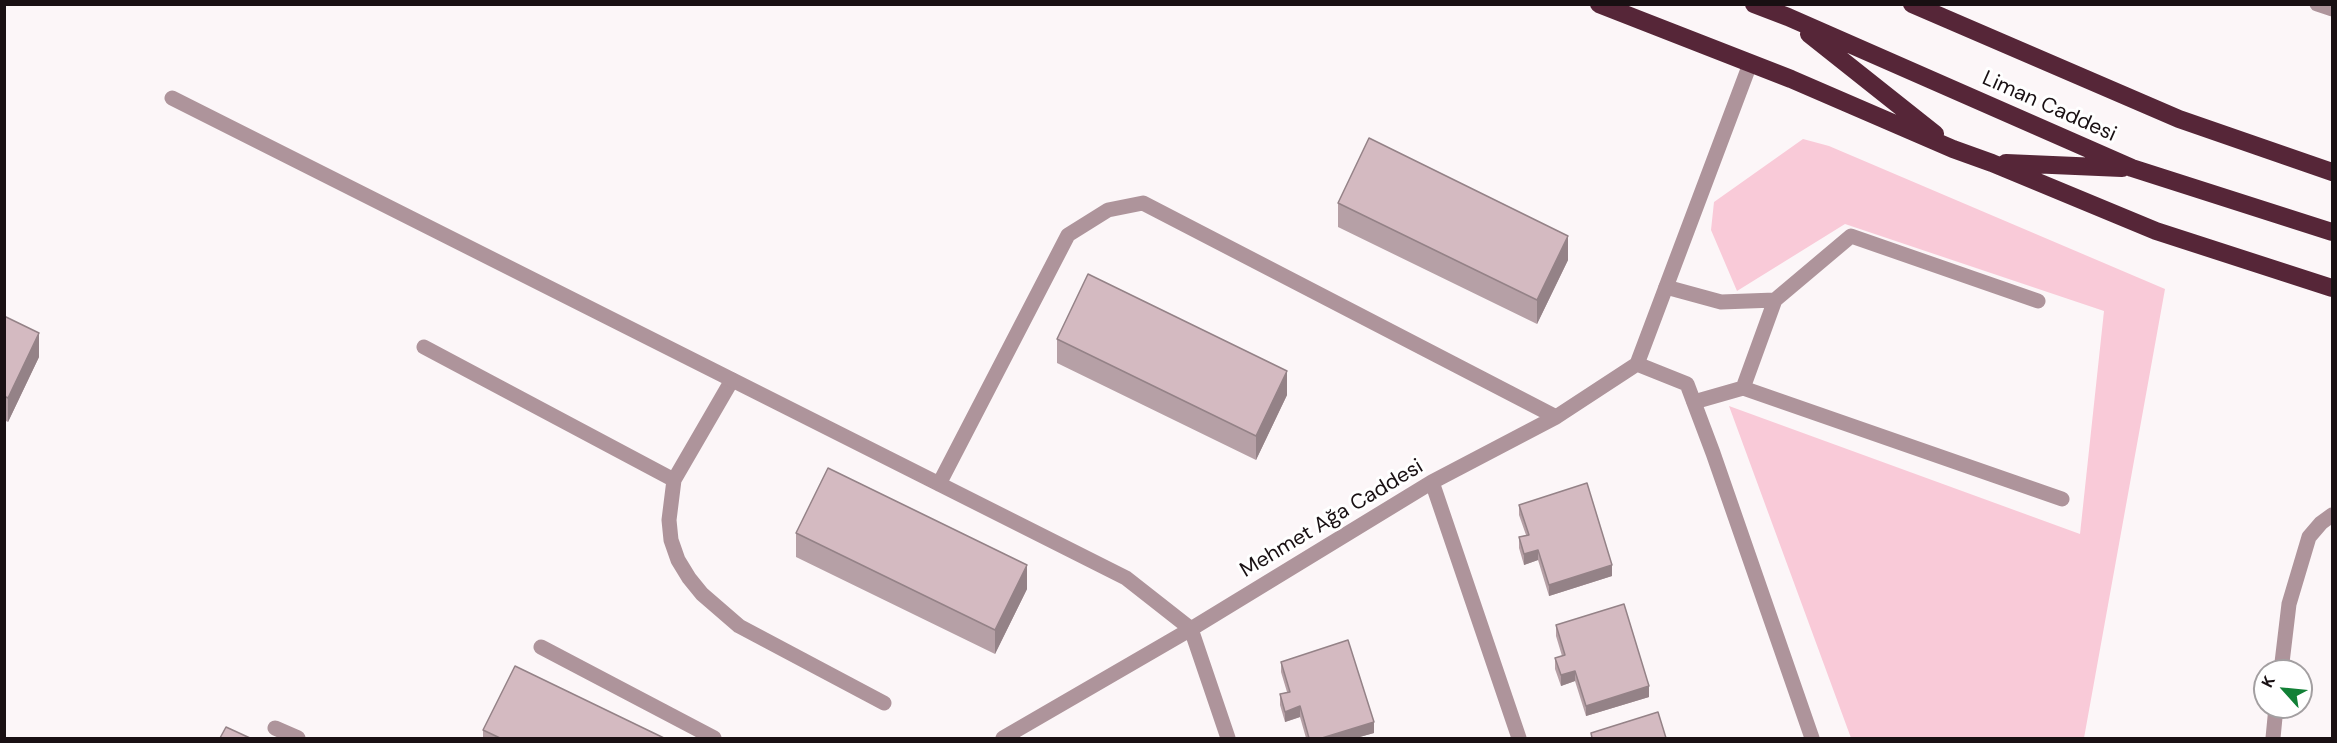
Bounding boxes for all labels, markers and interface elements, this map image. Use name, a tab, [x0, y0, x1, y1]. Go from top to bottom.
street label: Liman Caddesi	[1978, 66, 2120, 148]
street label: Mehmet Ağa Caddesi	[1236, 454, 1428, 584]
north arrow	[2253, 659, 2313, 719]
text: K	[2257, 672, 2280, 691]

